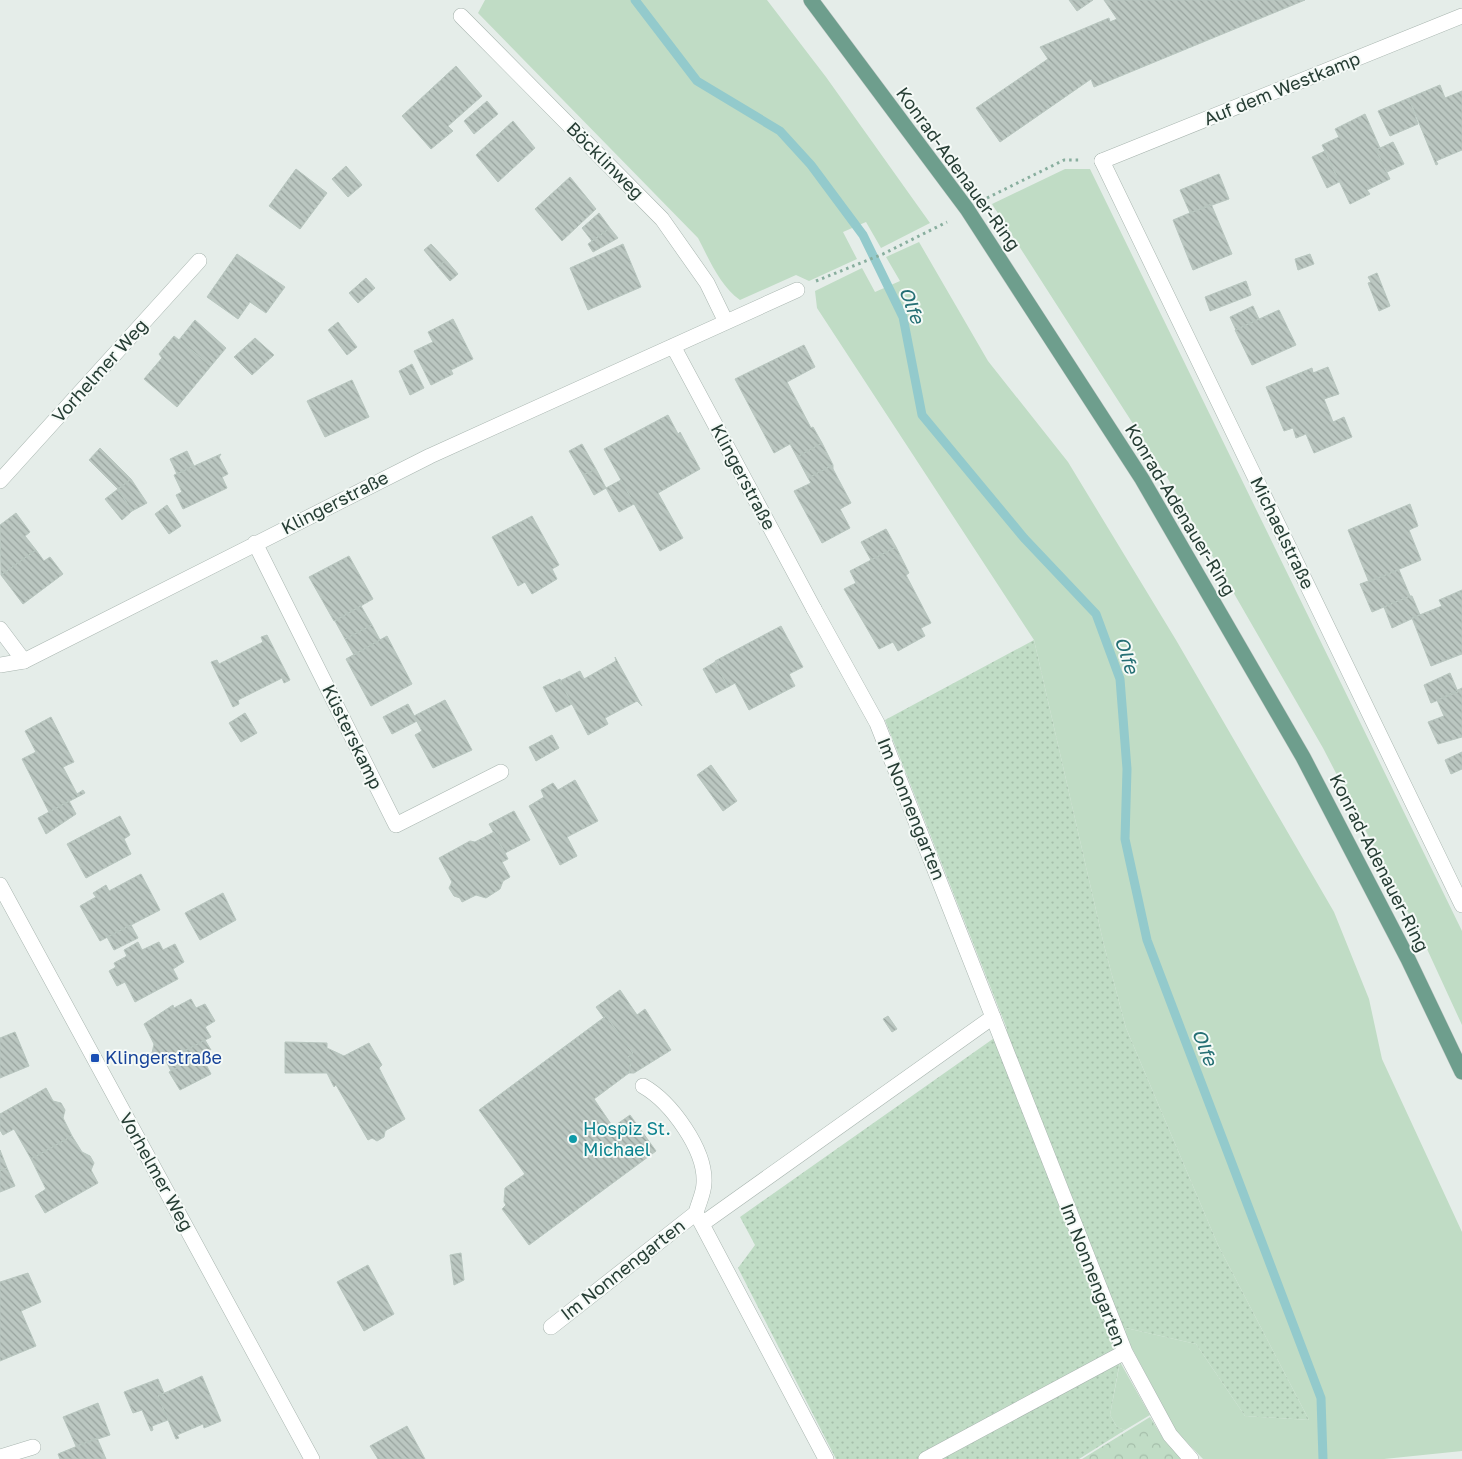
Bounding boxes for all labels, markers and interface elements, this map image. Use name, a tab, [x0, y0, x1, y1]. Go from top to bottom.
street label: Auf dem Westkamp	[1200, 47, 1363, 129]
street label: Konrad-Adenauer-Ring	[892, 82, 1026, 254]
street label: Böcklinweg	[562, 117, 649, 204]
water label: Olfe	[895, 283, 931, 328]
street label: Vorhelmer Weg	[47, 314, 152, 427]
street label: Konrad-Adenauer-Ring	[1121, 419, 1241, 599]
street label: Klingerstraße	[707, 420, 781, 533]
street label: Klingerstraße	[277, 466, 392, 538]
street label: Michaelstraße	[1246, 473, 1320, 592]
water label: Olfe	[1111, 633, 1145, 678]
street label: Küsterskamp	[318, 681, 388, 793]
street label: Im Nonnengarten	[873, 734, 951, 883]
street label: Konrad-Adenauer-Ring	[1325, 770, 1434, 955]
water label: Olfe	[1188, 1025, 1224, 1070]
place label: Klingerstraße	[105, 1046, 222, 1068]
marker: Klingerstraße	[89, 1052, 101, 1064]
street label: Vorhelmer Weg	[115, 1108, 199, 1235]
place label: Hospiz St. Michael	[583, 1117, 671, 1160]
marker: Hospiz St. Michael	[567, 1133, 579, 1145]
street label: Im Nonnengarten	[1057, 1200, 1131, 1349]
street label: Im Nonnengarten	[556, 1214, 689, 1325]

